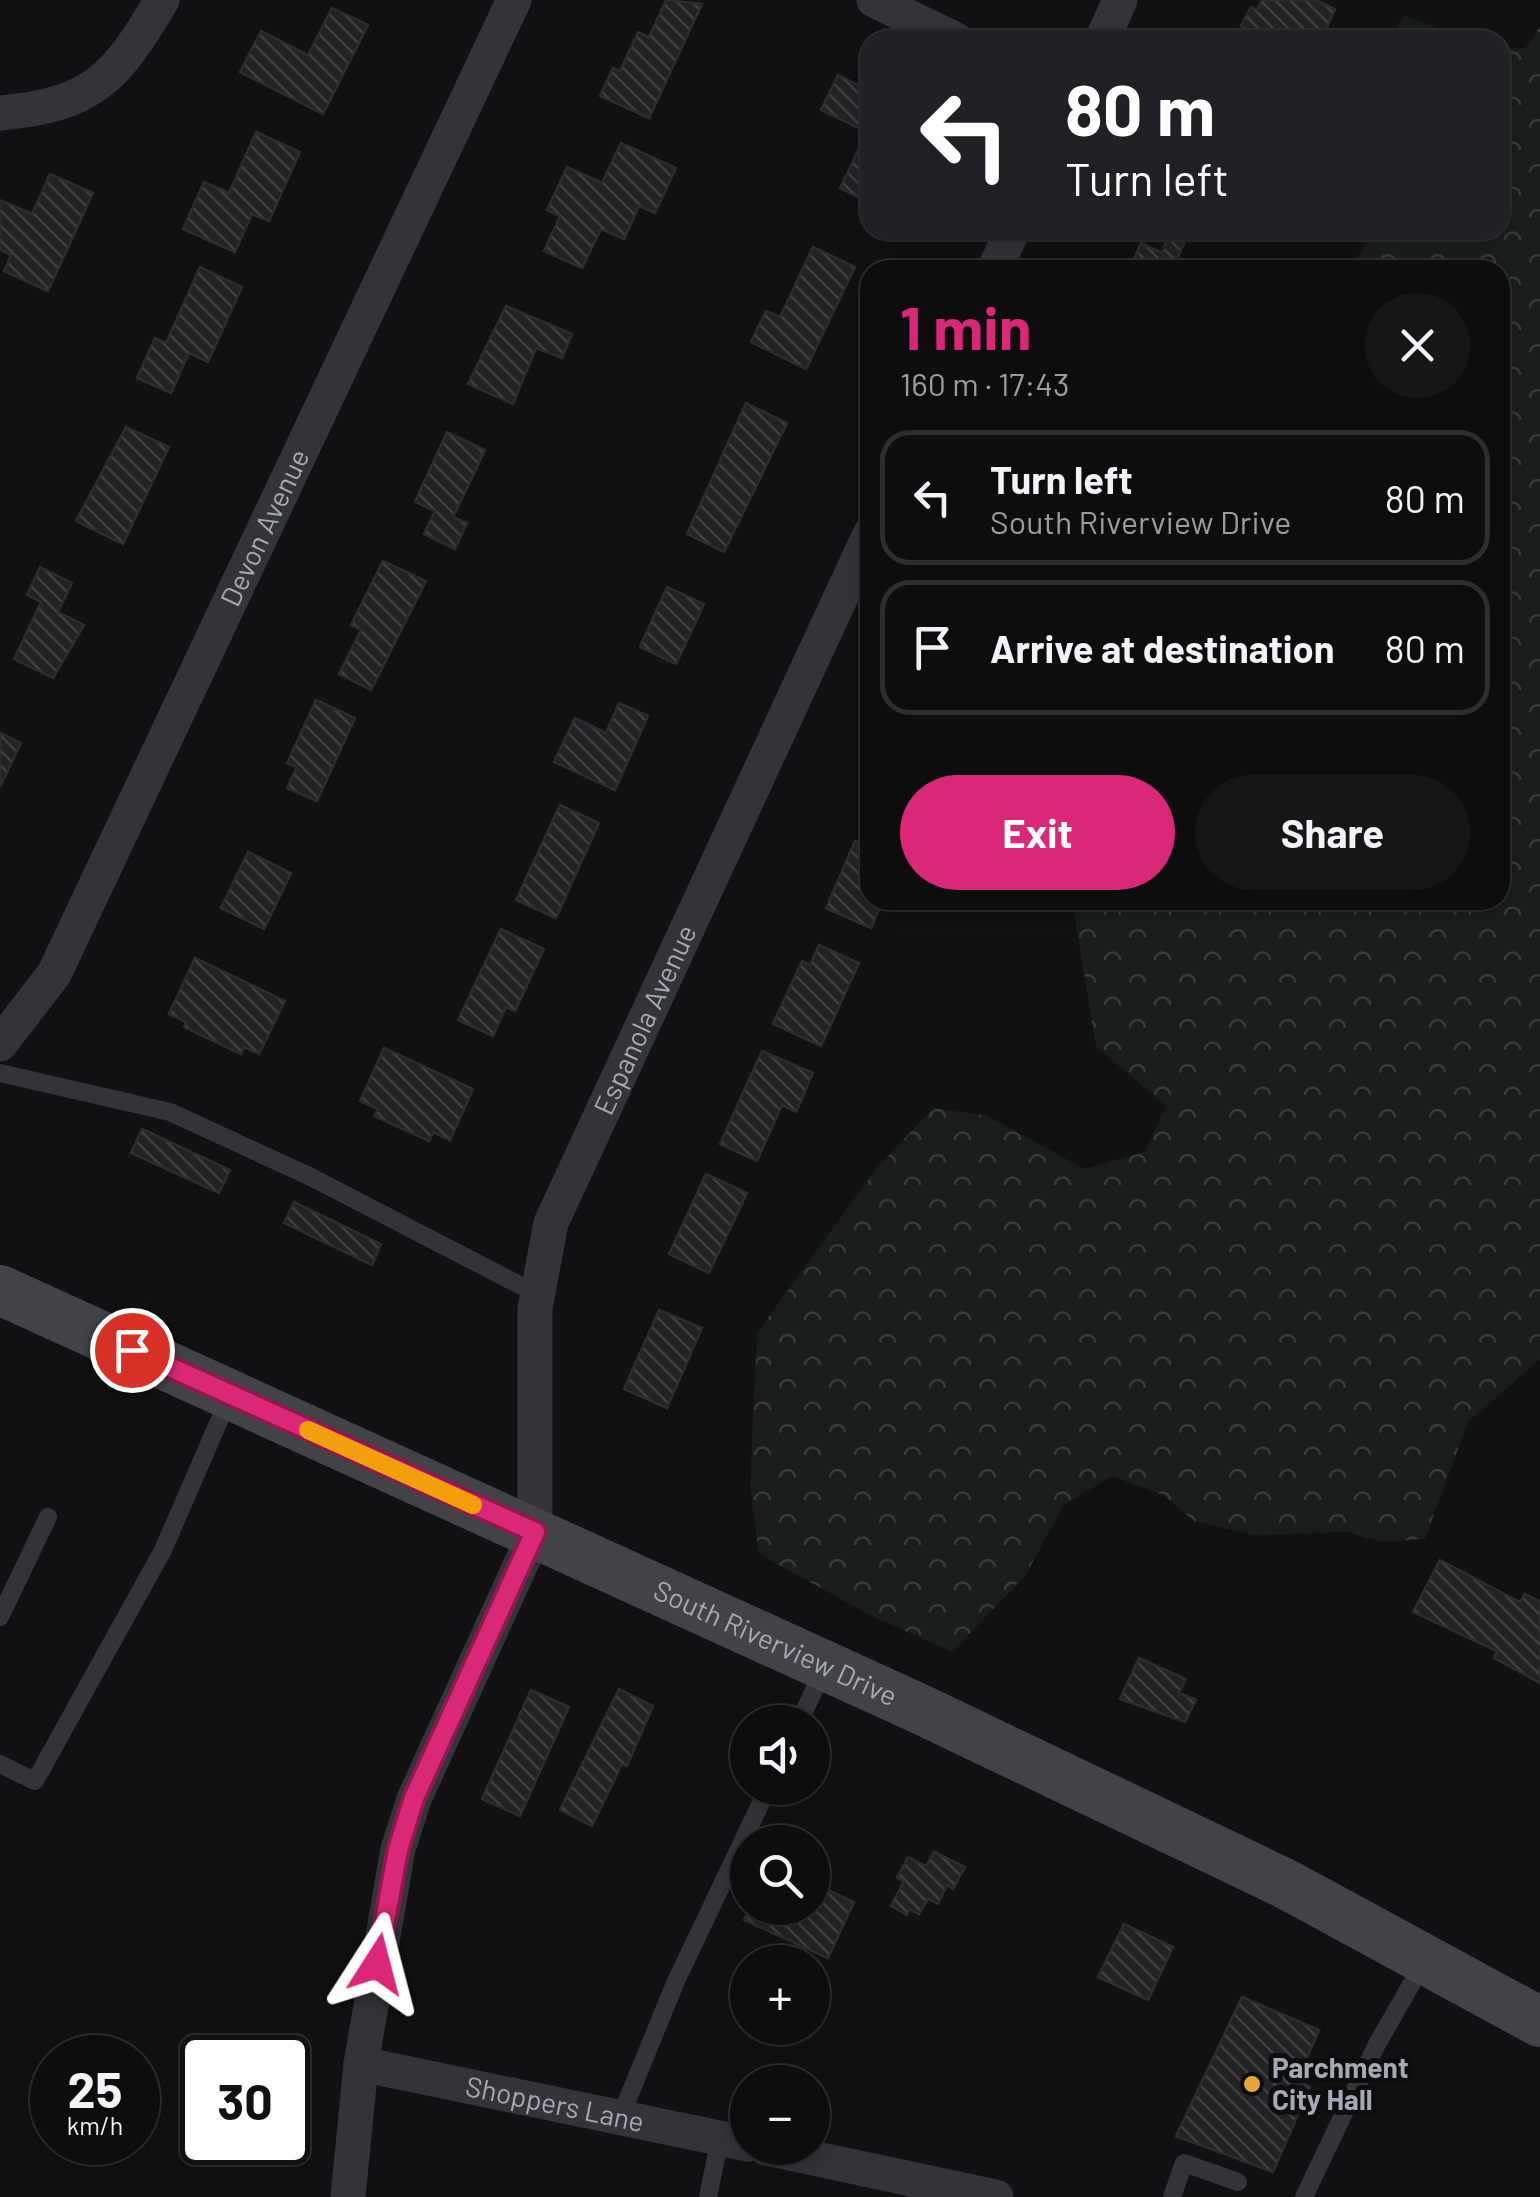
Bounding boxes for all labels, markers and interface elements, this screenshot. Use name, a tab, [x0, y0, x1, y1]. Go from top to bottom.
text: 80 m	[1065, 66, 1215, 150]
icon: left	[900, 70, 1030, 200]
text: Turn left	[1065, 151, 1229, 205]
text: 1 min	[900, 290, 1031, 362]
button: close	[1365, 293, 1470, 398]
text: 160 m · 17:43	[900, 364, 1069, 402]
street label: Devon Avenue	[212, 443, 315, 611]
text: Turn left	[990, 456, 1133, 502]
icon: left	[905, 470, 960, 525]
text: 80 m	[1385, 475, 1465, 521]
text: South Riverview Drive	[990, 502, 1291, 540]
icon: arrive	[905, 620, 960, 675]
text: Arrive at destination	[990, 625, 1335, 671]
text: 80 m	[1385, 625, 1465, 671]
button: Exit	[900, 775, 1175, 890]
button: Share	[1195, 775, 1470, 890]
street label: Espanola Avenue	[586, 919, 703, 1120]
pin	[90, 1308, 175, 1393]
icon: arrive	[105, 1323, 160, 1378]
street label: South Riverview Drive	[649, 1572, 903, 1712]
map controls	[730, 1705, 830, 2165]
button: sound	[730, 1705, 830, 1805]
button: search	[730, 1825, 830, 1925]
position arrow	[325, 1912, 429, 2016]
button: +	[730, 1945, 830, 2045]
speed limit sign: 30	[180, 2035, 310, 2165]
place label: Parchment City Hall	[1272, 2050, 1409, 2116]
text: 25	[68, 2058, 122, 2118]
button: −	[730, 2065, 830, 2165]
street label: Shoppers Lane	[463, 2068, 647, 2138]
marker: Parchment City Hall	[1241, 2073, 1263, 2095]
text: km/h	[67, 2110, 123, 2140]

